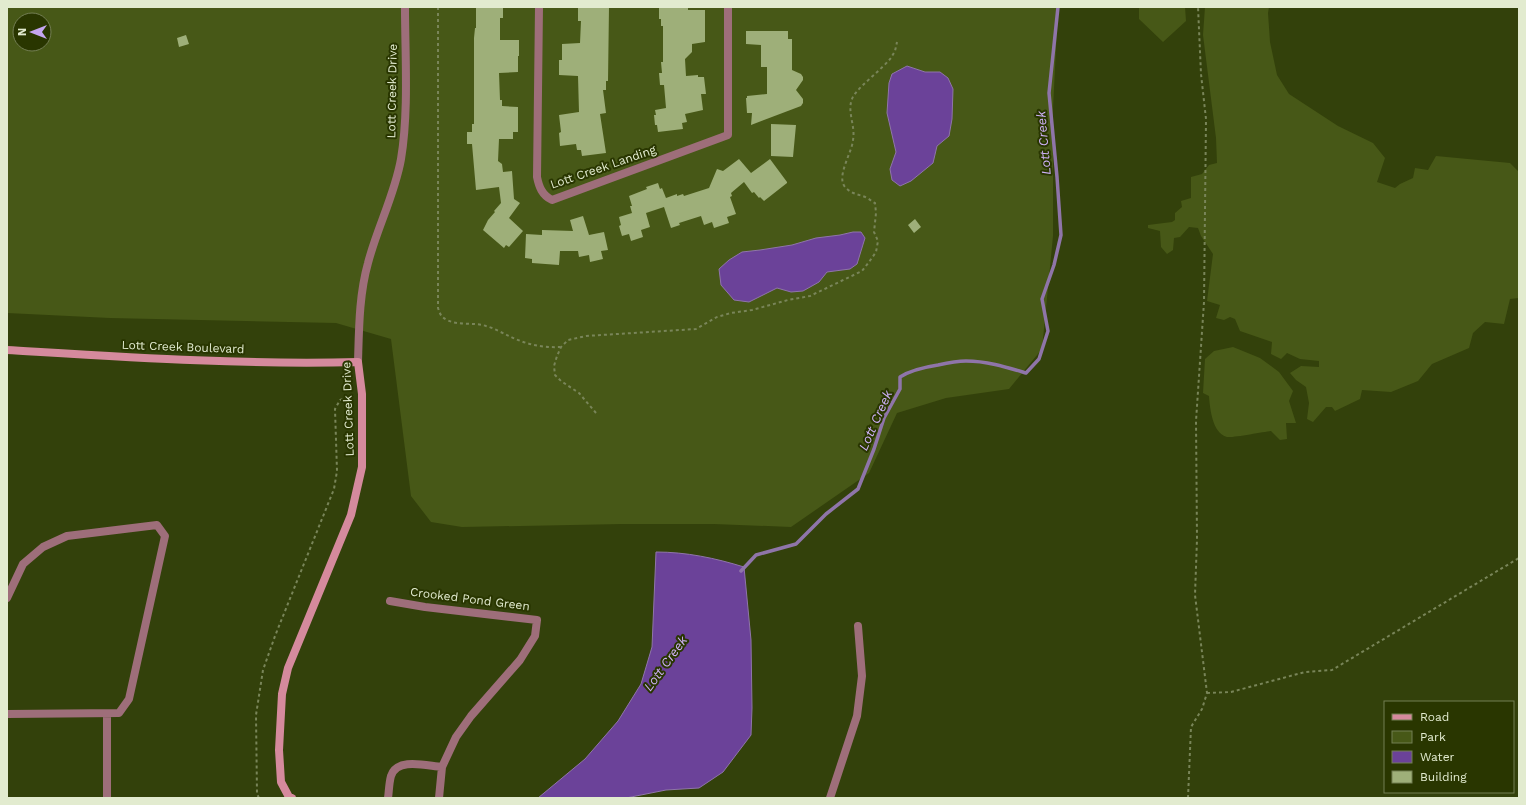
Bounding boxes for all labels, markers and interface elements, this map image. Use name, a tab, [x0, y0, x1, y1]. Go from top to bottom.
north arrow	[12, 12, 52, 52]
text: N	[16, 28, 29, 36]
street label: Lott Creek Drive	[384, 43, 400, 138]
water label: Lott Creek	[1033, 109, 1054, 176]
street label: Lott Creek Landing	[548, 142, 658, 192]
street label: Lott Creek Boulevard	[121, 338, 245, 356]
street label: Lott Creek Drive	[339, 361, 357, 457]
water label: Lott Creek	[856, 387, 896, 453]
street label: Crooked Pond Green	[409, 585, 531, 613]
water label: Lott Creek	[640, 632, 691, 694]
legend	[1384, 701, 1514, 793]
text: Road	[1420, 710, 1449, 724]
text: Park	[1420, 730, 1446, 744]
text: Water	[1420, 750, 1455, 764]
text: Building	[1420, 770, 1467, 784]

